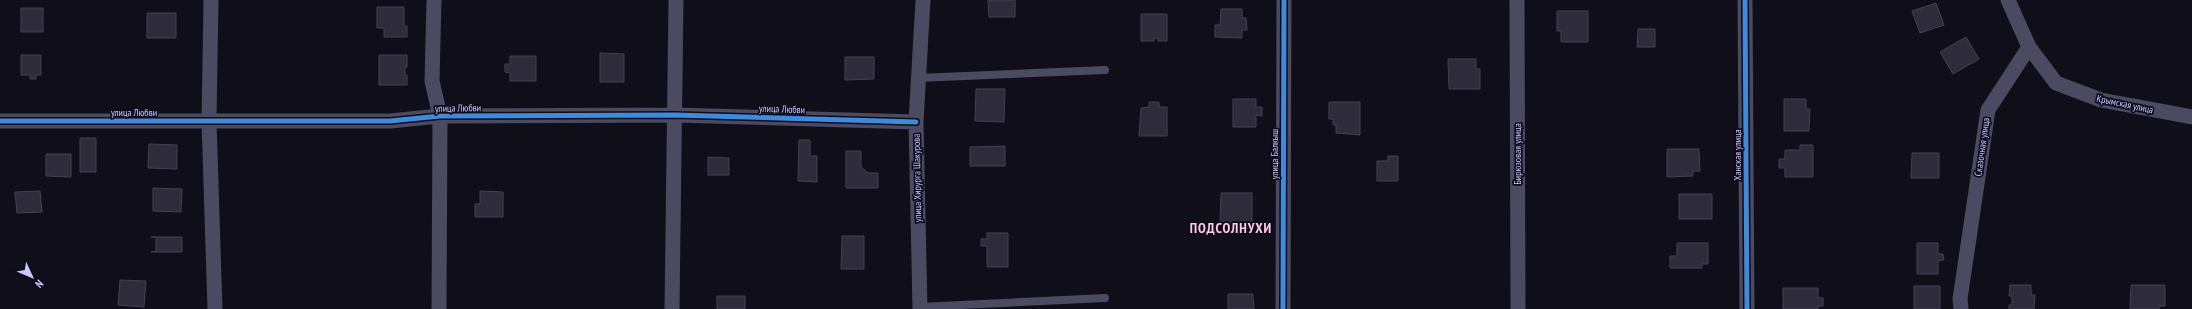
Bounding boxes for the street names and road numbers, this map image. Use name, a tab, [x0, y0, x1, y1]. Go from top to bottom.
street label: Крымская улица	[2095, 92, 2155, 116]
street label: улица Любви	[435, 101, 481, 115]
street label: улица Любви	[759, 102, 805, 116]
street label: улица Любви	[111, 106, 157, 119]
street label: Сказочная улица	[1971, 117, 1993, 177]
street label: Бирюзовая улица	[1511, 123, 1524, 185]
street label: улица Балкыш	[1268, 129, 1281, 179]
street label: Ханская улица	[1731, 129, 1744, 181]
street label: улица Хирурга Шакурова	[910, 134, 924, 222]

